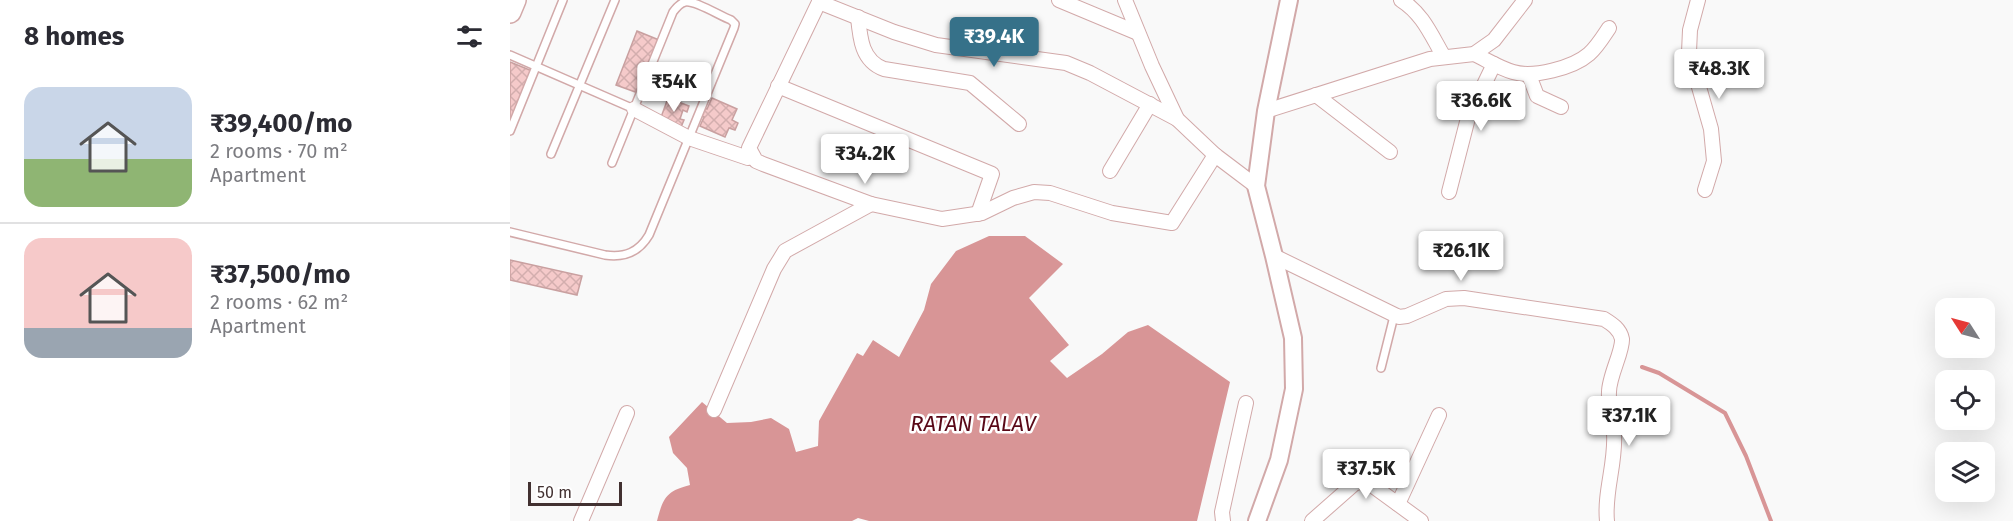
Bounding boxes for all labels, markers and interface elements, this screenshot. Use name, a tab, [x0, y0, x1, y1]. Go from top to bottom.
pin: ₹39.4K	[945, 17, 1043, 68]
icon: filters	[453, 20, 486, 53]
text: 8 homes	[24, 21, 124, 52]
text: ₹39.4K	[964, 24, 1024, 48]
pin: ₹48.3K	[1670, 49, 1768, 100]
text: ₹48.3K	[1688, 56, 1750, 80]
pin: ₹54K	[638, 62, 710, 113]
text: ₹54K	[651, 69, 697, 93]
pin: ₹36.6K	[1432, 81, 1530, 132]
text: ₹36.6K	[1450, 88, 1512, 112]
text: ₹39,400/mo	[210, 108, 353, 139]
icon: home	[72, 111, 144, 183]
pin: ₹34.2K	[816, 134, 914, 185]
text: 2 rooms · 70 m²	[210, 139, 348, 163]
text: ₹34.2K	[835, 141, 895, 165]
text: Apartment	[210, 163, 306, 187]
pin: ₹26.1K	[1412, 231, 1510, 282]
text: ₹26.1K	[1432, 238, 1490, 262]
text: ₹37,500/mo	[210, 259, 350, 290]
icon: home	[72, 262, 144, 334]
text: 2 rooms · 62 m²	[210, 290, 348, 314]
north arrow	[1935, 298, 1995, 358]
map controls	[1935, 298, 1995, 502]
text: Apartment	[210, 314, 306, 338]
button: locate	[1935, 370, 1995, 430]
pin: ₹37.1K	[1580, 396, 1678, 447]
text: ₹37.1K	[1601, 403, 1657, 427]
water label: RATAN TALAV	[910, 410, 1038, 437]
button: layers	[1935, 442, 1995, 502]
pin: ₹37.5K	[1317, 449, 1415, 500]
text: ₹37.5K	[1337, 456, 1395, 480]
scale bar	[528, 479, 622, 506]
text: 50 m	[537, 483, 572, 502]

